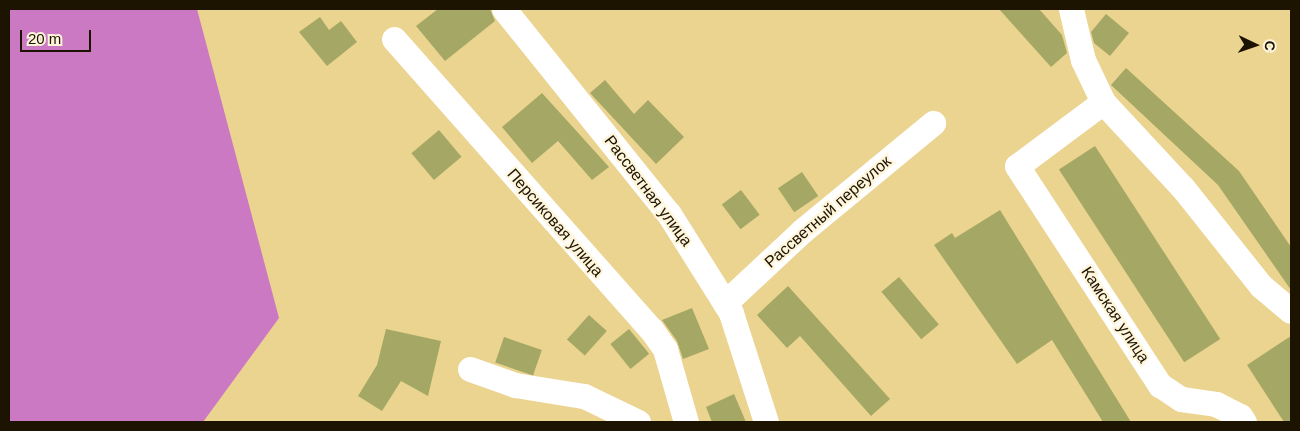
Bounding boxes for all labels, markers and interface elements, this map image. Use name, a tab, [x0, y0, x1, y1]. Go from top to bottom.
scale bar	[22, 20, 94, 52]
north arrow	[1230, 20, 1280, 70]
text: 20 m	[28, 30, 61, 47]
text: С	[1262, 40, 1278, 51]
street label: Рассветная улица	[600, 132, 696, 250]
street label: Рассветный переулок	[761, 152, 895, 272]
street label: Персиковая улица	[503, 165, 607, 281]
street label: Камская улица	[1077, 263, 1153, 367]

